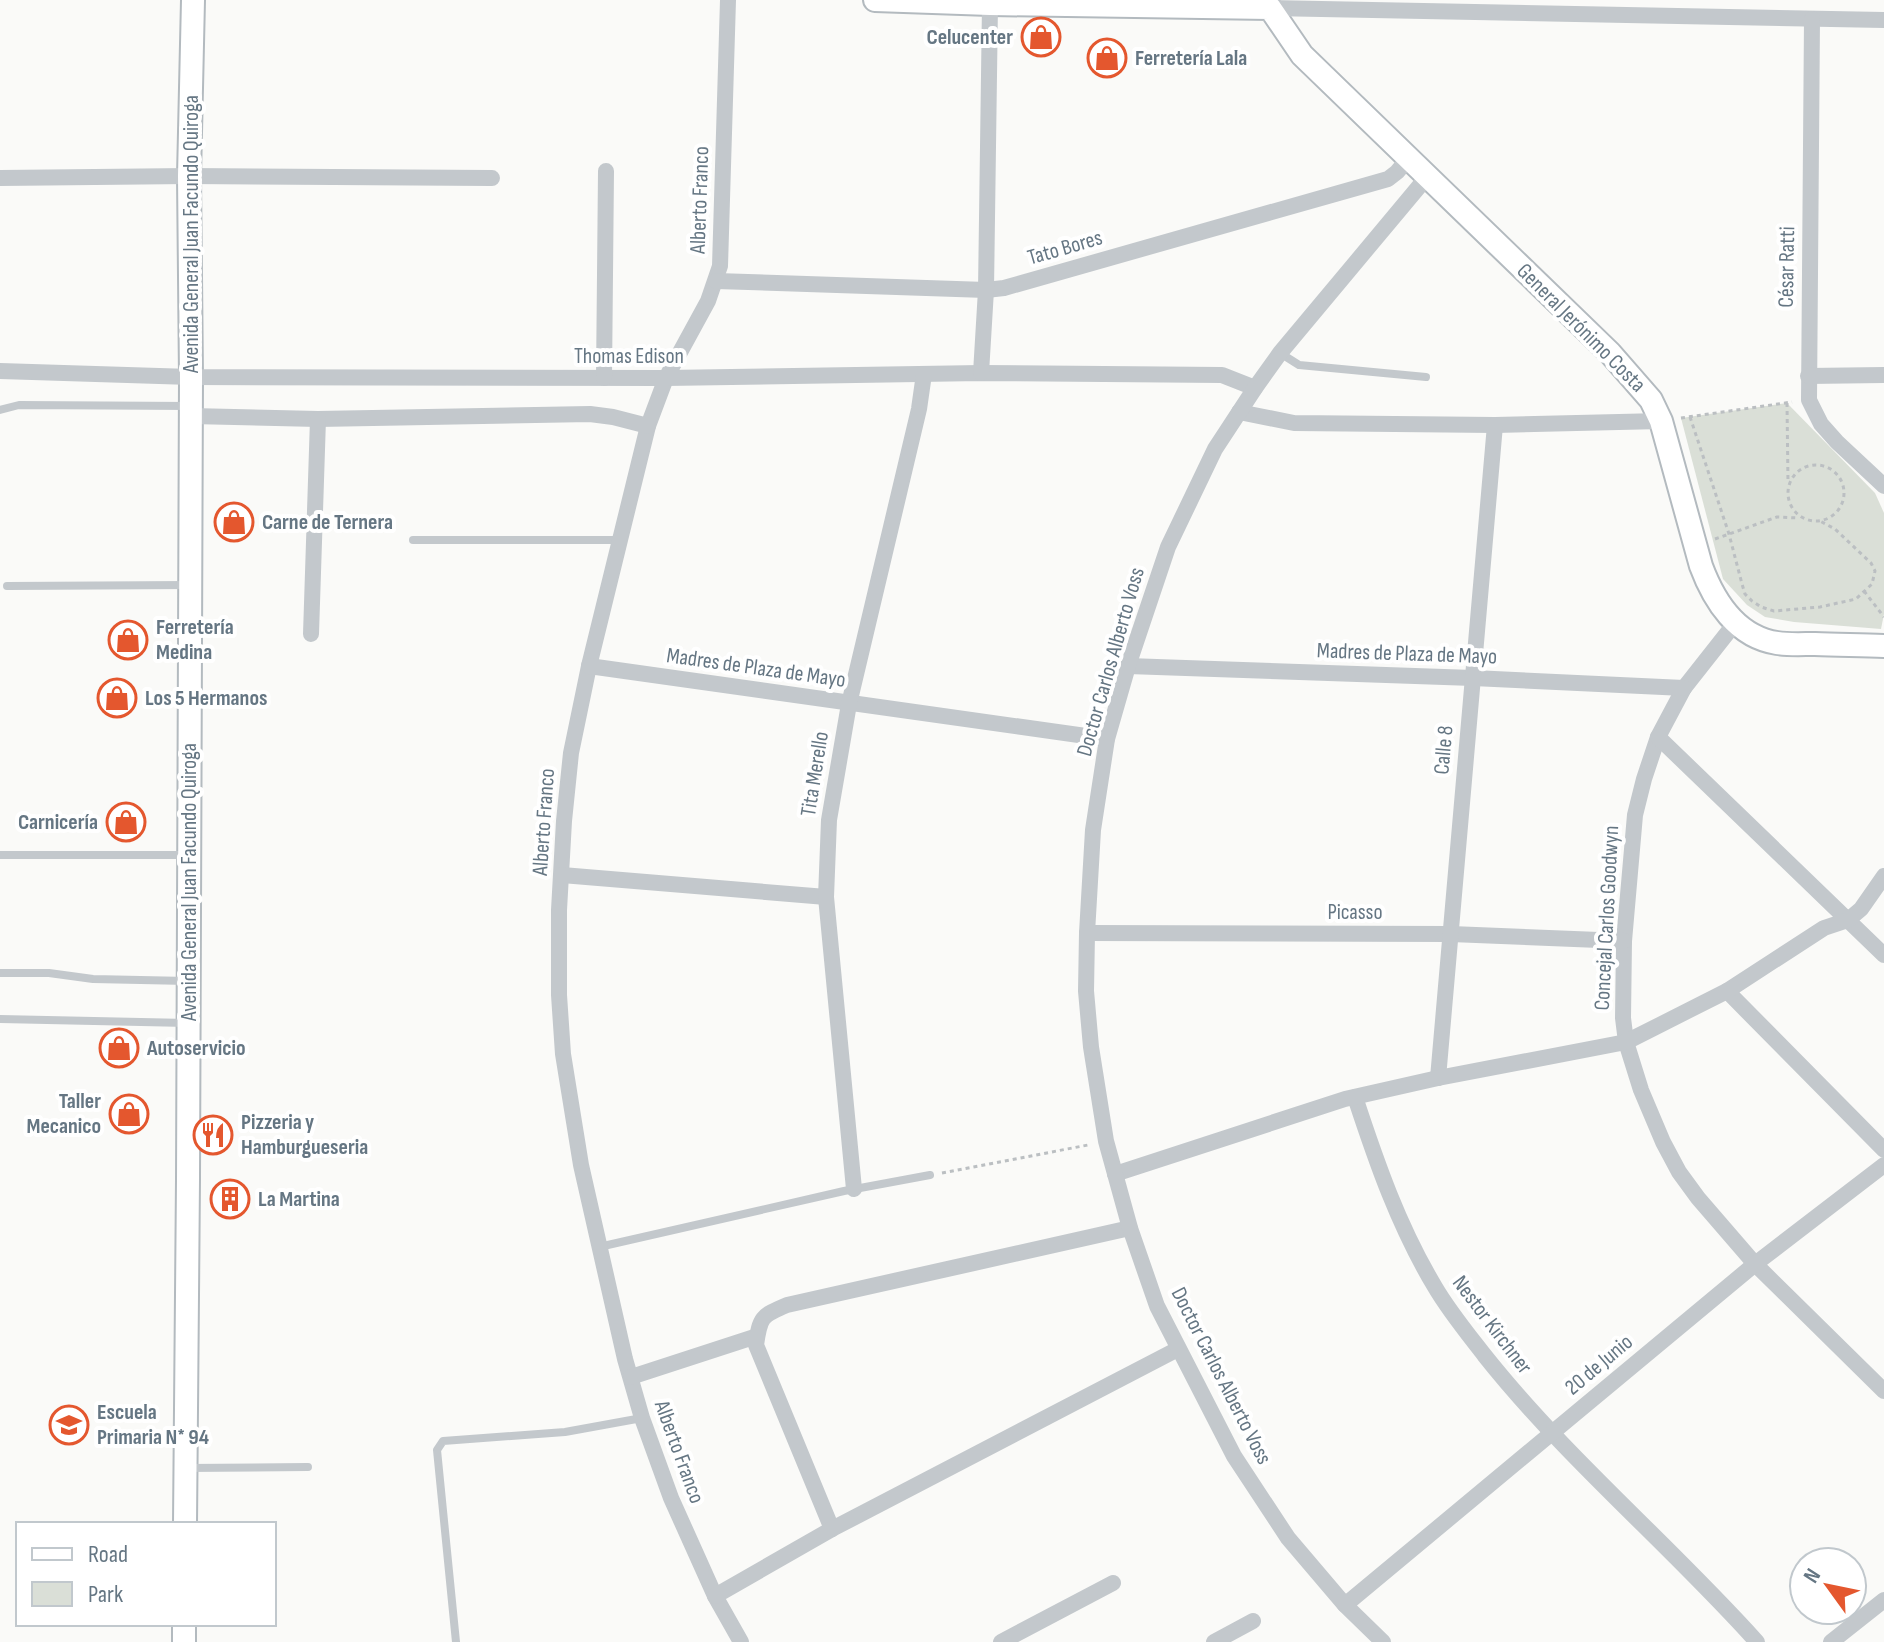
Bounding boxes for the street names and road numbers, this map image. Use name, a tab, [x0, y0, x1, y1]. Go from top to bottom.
street label: Avenida General Juan Facundo Quiroga	[178, 95, 205, 374]
street label: Alberto Franco	[685, 146, 715, 255]
street label: Tato Bores	[1024, 224, 1106, 272]
street label: César Ratti	[1773, 226, 1801, 308]
street label: General Jerónimo Costa	[1511, 258, 1651, 398]
street label: Thomas Edison	[574, 343, 684, 370]
street label: Doctor Carlos Alberto Voss	[1071, 564, 1151, 760]
street label: Madres de Plaza de Mayo	[1316, 637, 1498, 671]
street label: Madres de Plaza de Mayo	[665, 642, 847, 694]
street label: Calle 8	[1428, 724, 1460, 776]
street label: Tita Merello	[795, 730, 835, 818]
street label: Avenida General Juan Facundo Quiroga	[176, 743, 203, 1022]
street label: Alberto Franco	[527, 767, 561, 878]
street label: Concejal Carlos Goodwyn	[1589, 825, 1625, 1011]
street label: Picasso	[1327, 899, 1383, 926]
street label: Nestor Kirchner	[1446, 1270, 1538, 1380]
street label: Doctor Carlos Alberto Voss	[1165, 1283, 1277, 1469]
street label: 20 de Junio	[1560, 1329, 1638, 1401]
street label: Alberto Franco	[648, 1396, 710, 1507]

